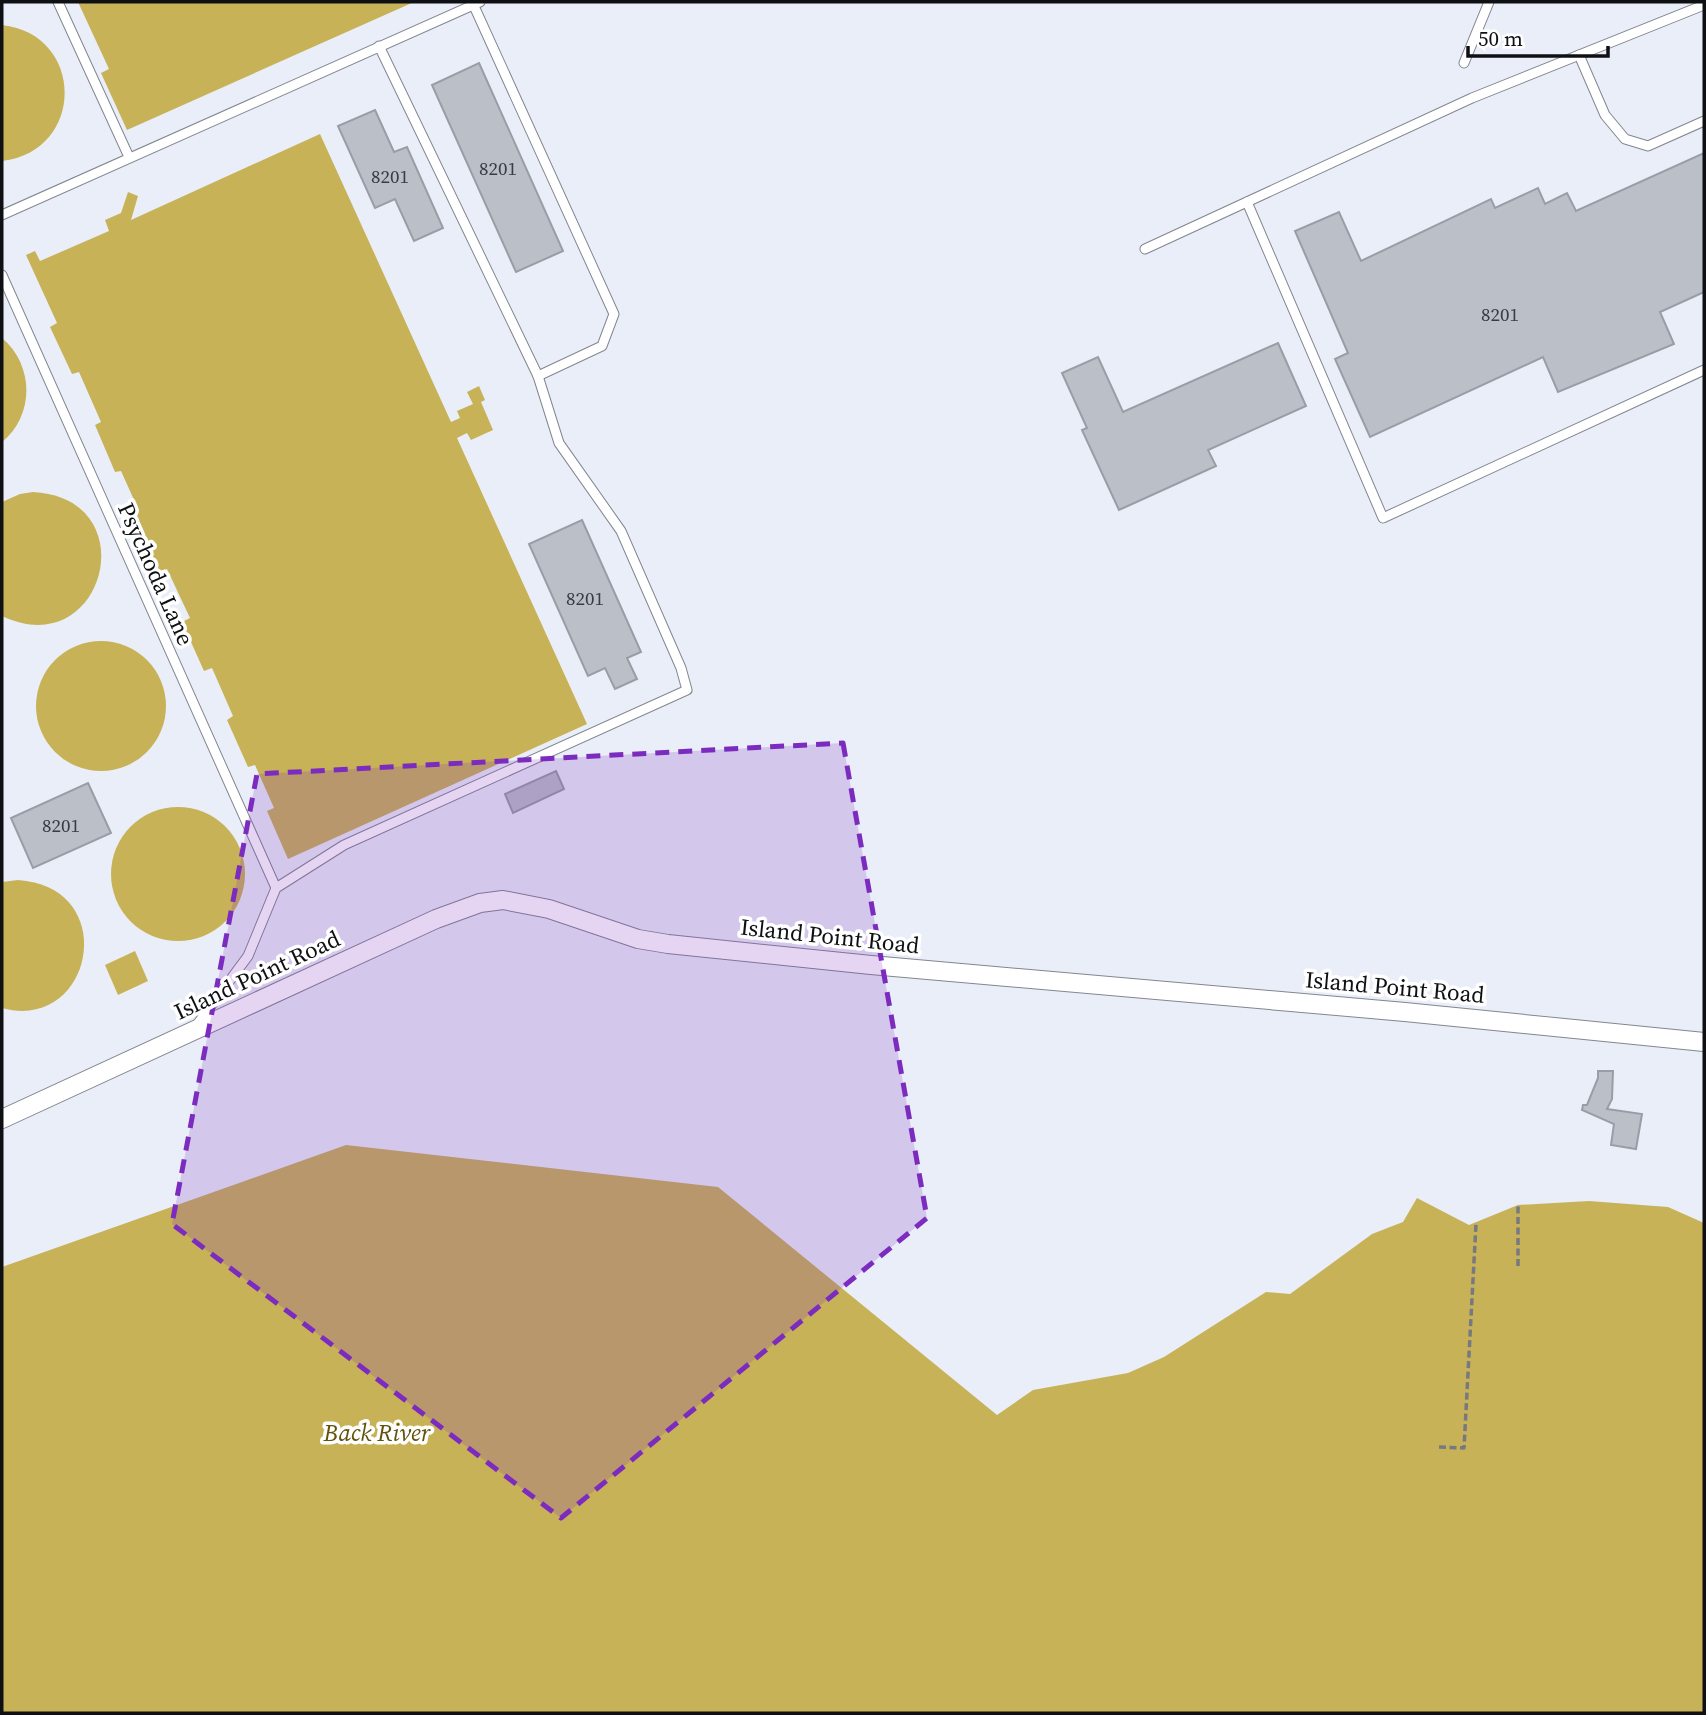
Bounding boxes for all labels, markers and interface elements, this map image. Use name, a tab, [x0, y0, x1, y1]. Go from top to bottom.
scale bar	[1468, 14, 1608, 58]
text: 50 m	[1478, 24, 1523, 53]
house number: 8201	[479, 155, 517, 181]
house number: 8201	[371, 163, 409, 189]
house number: 8201	[1481, 301, 1519, 327]
street label: Psychoda Lane	[110, 498, 202, 650]
house number: 8201	[566, 585, 604, 611]
house number: 8201	[42, 812, 80, 838]
street label: Island Point Road	[739, 911, 921, 961]
street label: Island Point Road	[169, 923, 345, 1027]
street label: Island Point Road	[1304, 963, 1486, 1011]
water label: Back River	[323, 1416, 432, 1449]

